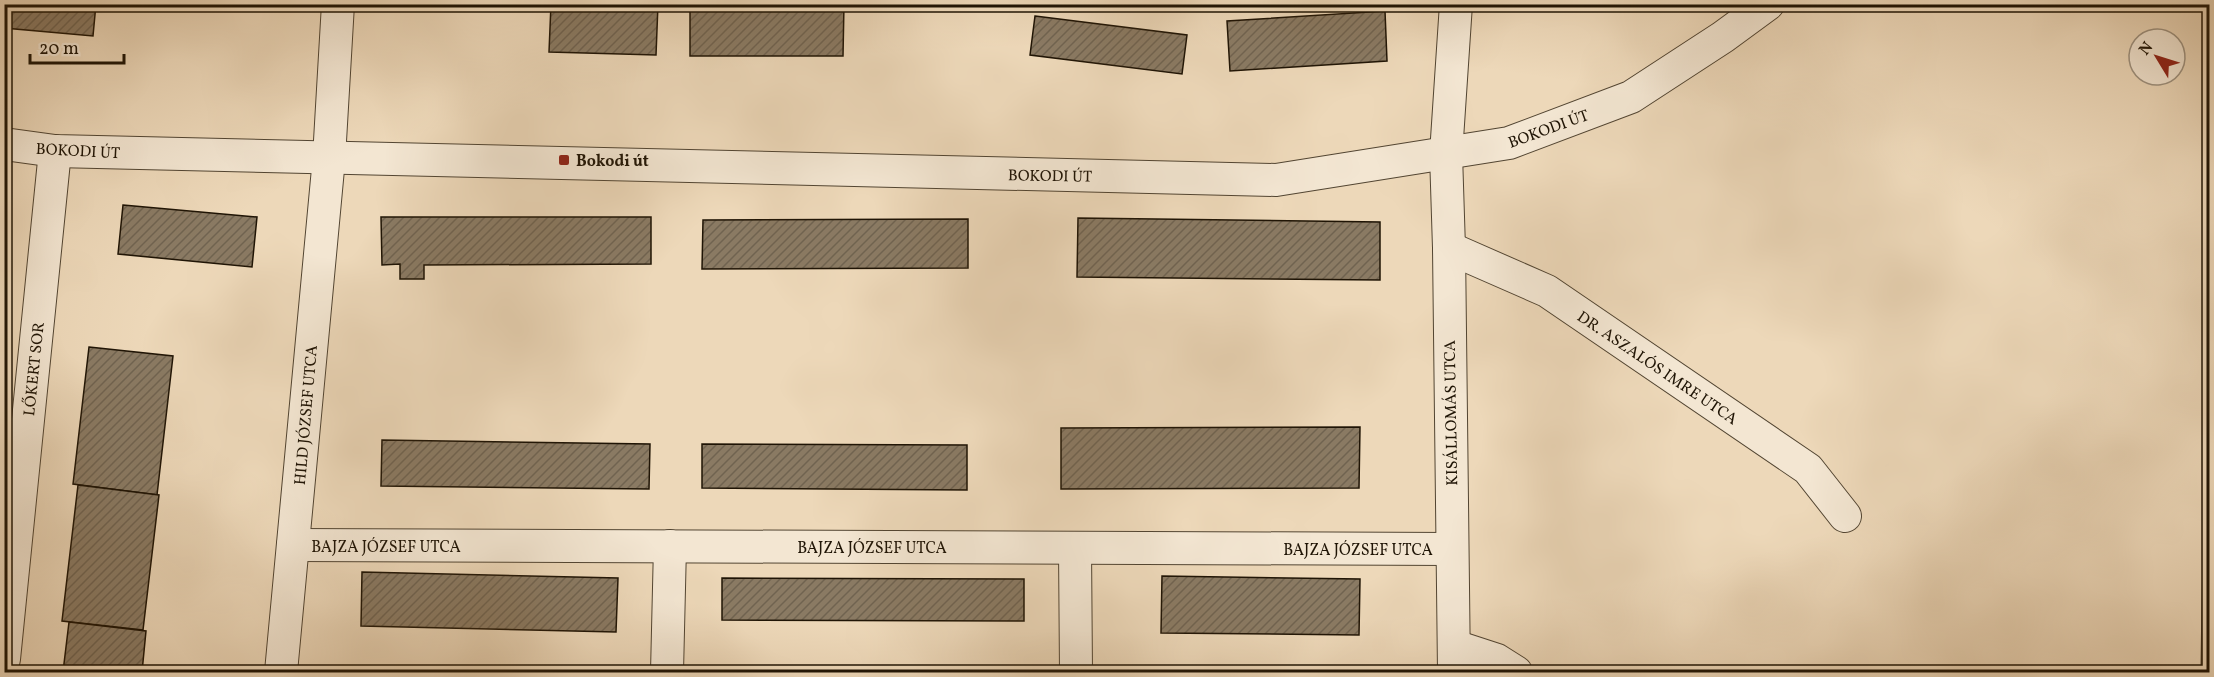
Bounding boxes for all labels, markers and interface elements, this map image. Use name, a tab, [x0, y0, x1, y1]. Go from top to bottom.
scale bar	[30, 27, 124, 65]
north arrow	[2127, 27, 2187, 87]
text: 20 m	[39, 37, 79, 62]
text: N	[2135, 37, 2159, 60]
street label: BOKODI ÚT	[1505, 105, 1592, 155]
street label: BOKODI ÚT	[35, 139, 121, 165]
place label: Bokodi út	[576, 151, 649, 173]
marker: Bokodi út	[557, 153, 571, 167]
street label: BOKODI ÚT	[1008, 165, 1092, 189]
street label: DR. ASZALÓS IMRE UTCA	[1572, 307, 1742, 431]
street label: LŐKERT SOR	[19, 321, 51, 417]
street label: KISÁLLOMÁS UTCA	[1440, 340, 1464, 486]
street label: HILD JÓZSEF UTCA	[290, 344, 324, 486]
street label: BAJZA JÓZSEF UTCA	[311, 537, 461, 559]
street label: BAJZA JÓZSEF UTCA	[797, 538, 947, 560]
street label: BAJZA JÓZSEF UTCA	[1283, 540, 1433, 562]

